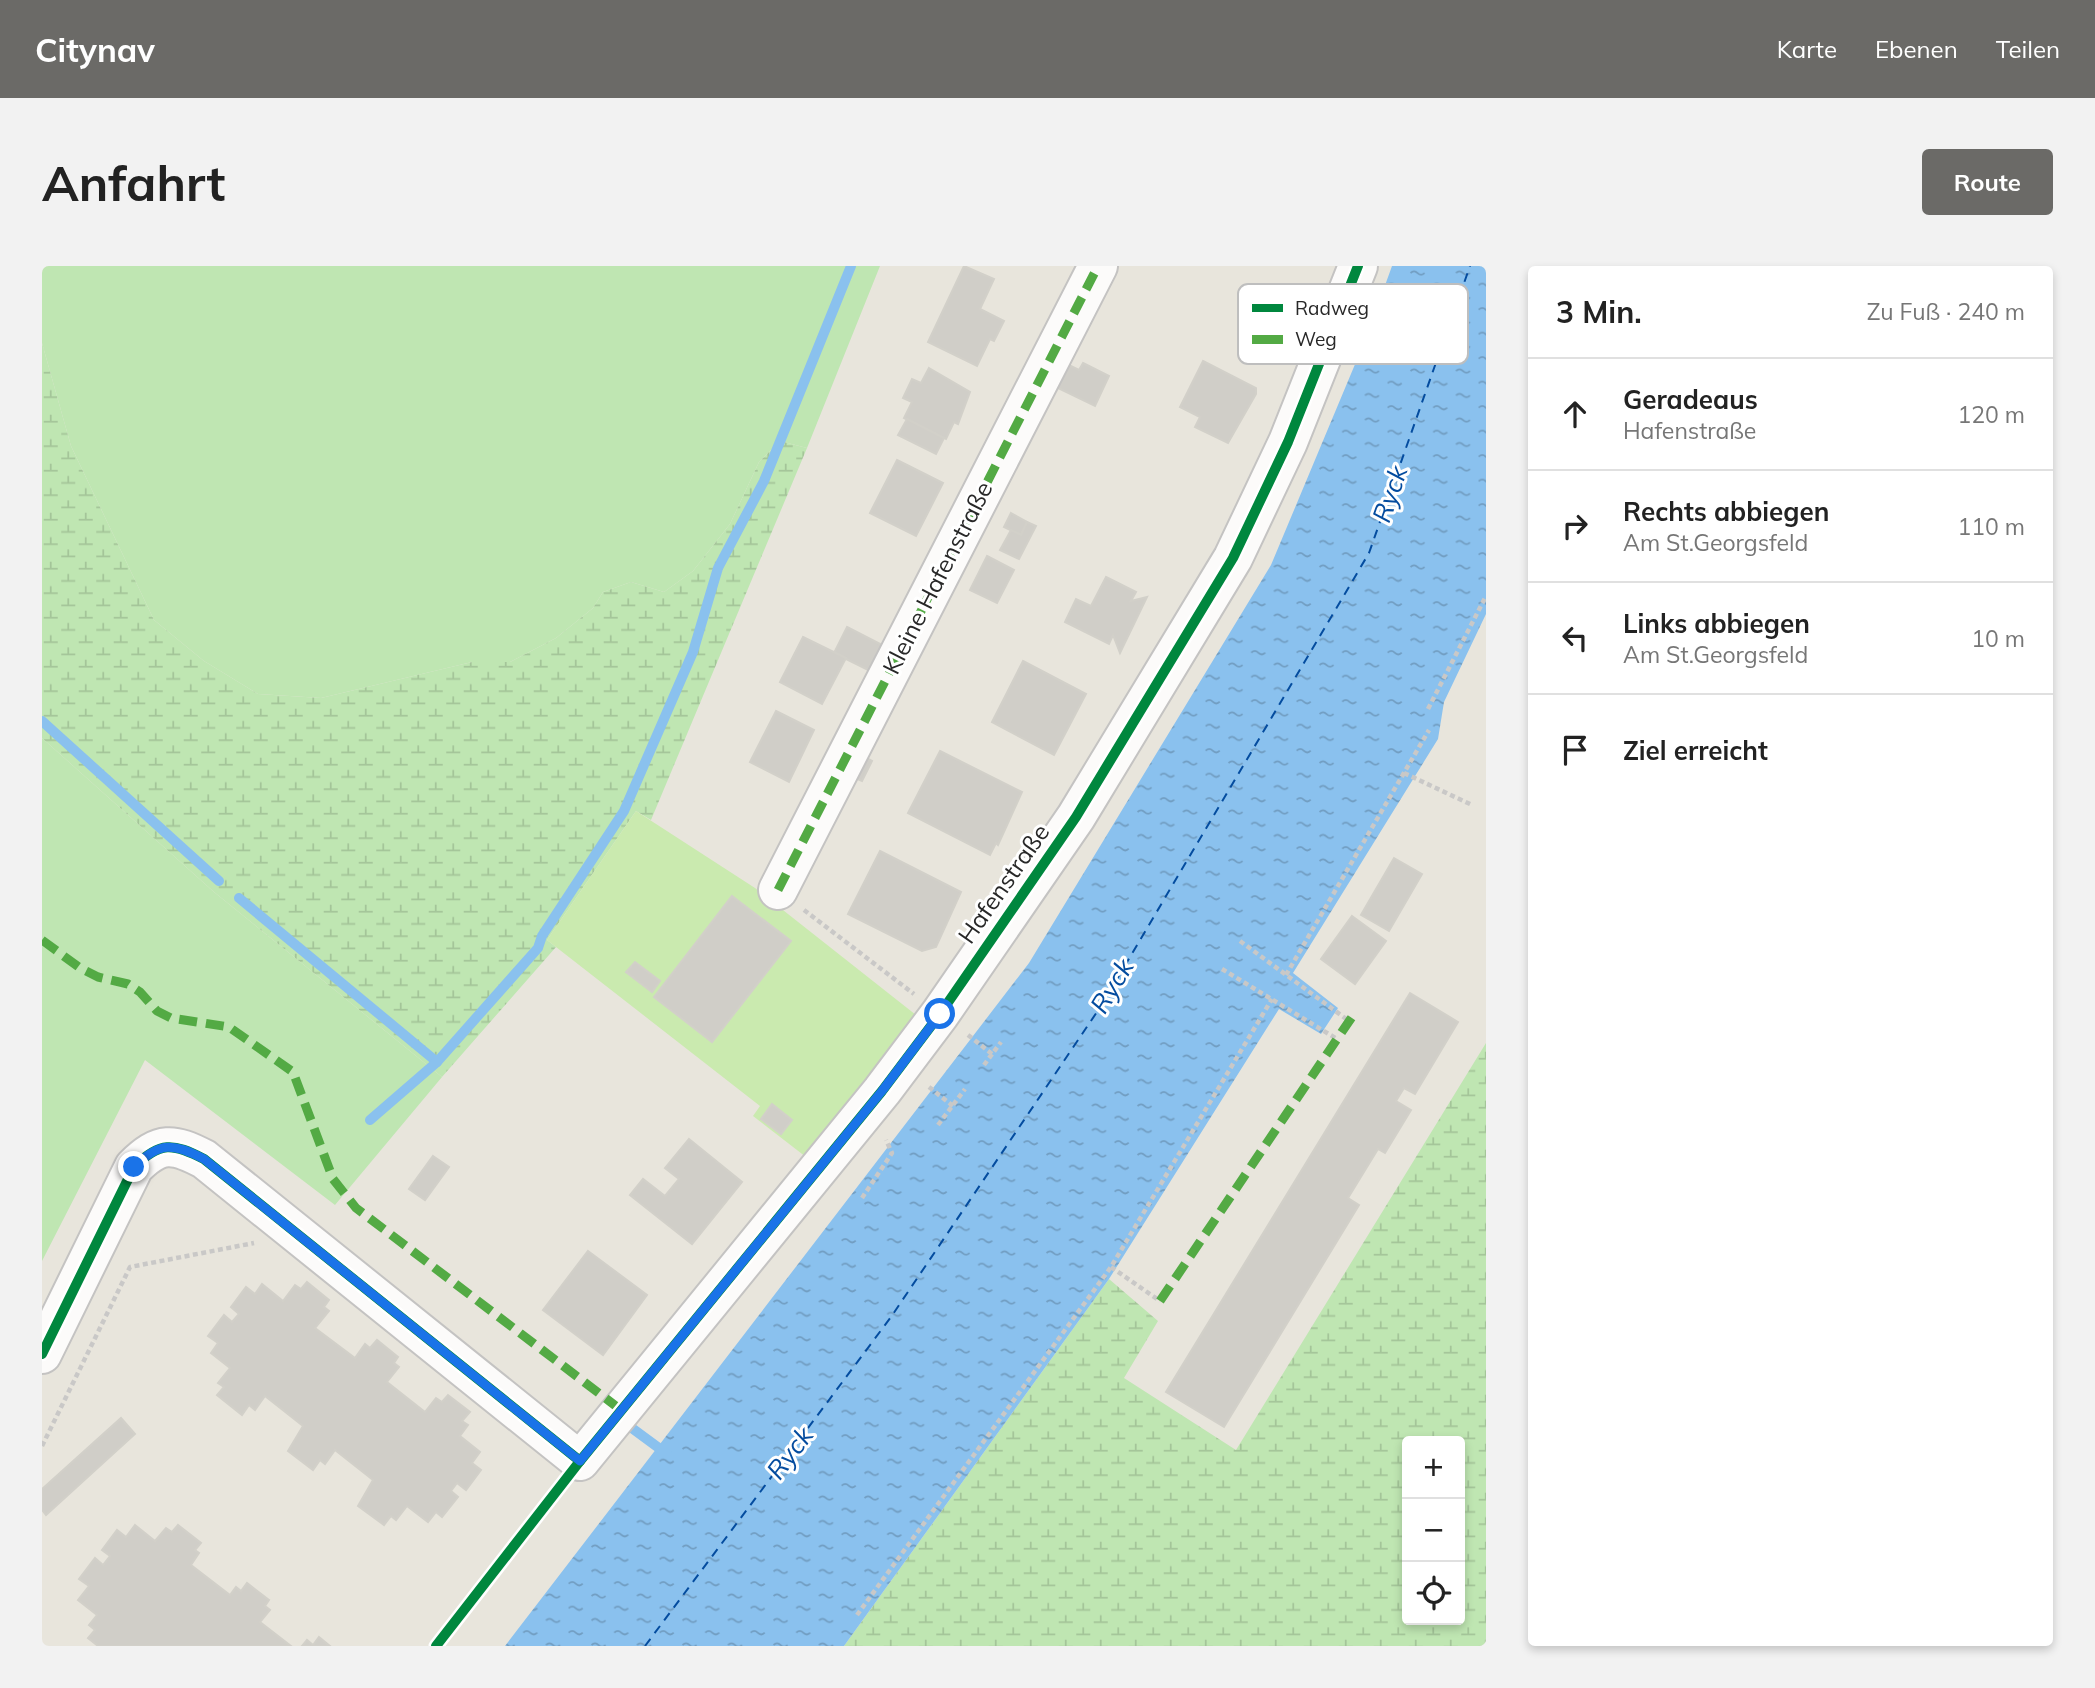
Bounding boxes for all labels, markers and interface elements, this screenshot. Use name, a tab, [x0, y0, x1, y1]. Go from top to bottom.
text: Citynav	[35, 29, 155, 70]
text: Karte	[1777, 34, 1837, 64]
text: Ebenen	[1875, 34, 1958, 64]
text: Teilen	[1996, 34, 2060, 64]
button: Route	[1922, 149, 2053, 215]
text: Anfahrt	[42, 152, 225, 213]
legend	[1238, 284, 1468, 364]
text: 3 Min.	[1556, 293, 1642, 331]
text: Radweg	[1295, 296, 1369, 320]
text: Zu Fuß · 240 m	[1867, 297, 2025, 326]
text: Weg	[1295, 327, 1337, 351]
text: Geradeaus	[1623, 383, 1758, 416]
icon: ahead	[1556, 395, 1594, 433]
text: 120 m	[1957, 400, 2025, 429]
text: Hafenstraße	[1623, 416, 1756, 445]
water label: Ryck	[1365, 461, 1415, 527]
street label: Kleine Hafenstraße	[876, 476, 999, 679]
text: Rechts abbiegen	[1623, 495, 1829, 528]
icon: right	[1556, 507, 1594, 545]
text: 110 m	[1957, 512, 2025, 541]
text: Am St.Georgsfeld	[1623, 528, 1808, 557]
text: Links abbiegen	[1623, 607, 1810, 640]
icon: left	[1556, 619, 1594, 657]
text: 10 m	[1971, 624, 2025, 653]
text: Am St.Georgsfeld	[1623, 640, 1808, 669]
icon: arrive	[1556, 731, 1594, 769]
text: Ziel erreicht	[1623, 734, 1768, 767]
street label: Hafenstraße	[951, 818, 1055, 949]
water label: Ryck	[1083, 952, 1141, 1019]
route start	[924, 998, 955, 1029]
route end	[118, 1151, 149, 1182]
water label: Ryck	[759, 1419, 821, 1486]
map controls	[1402, 1436, 1465, 1625]
button: +	[1402, 1436, 1465, 1499]
button: −	[1402, 1499, 1465, 1562]
button: locate	[1402, 1562, 1465, 1625]

